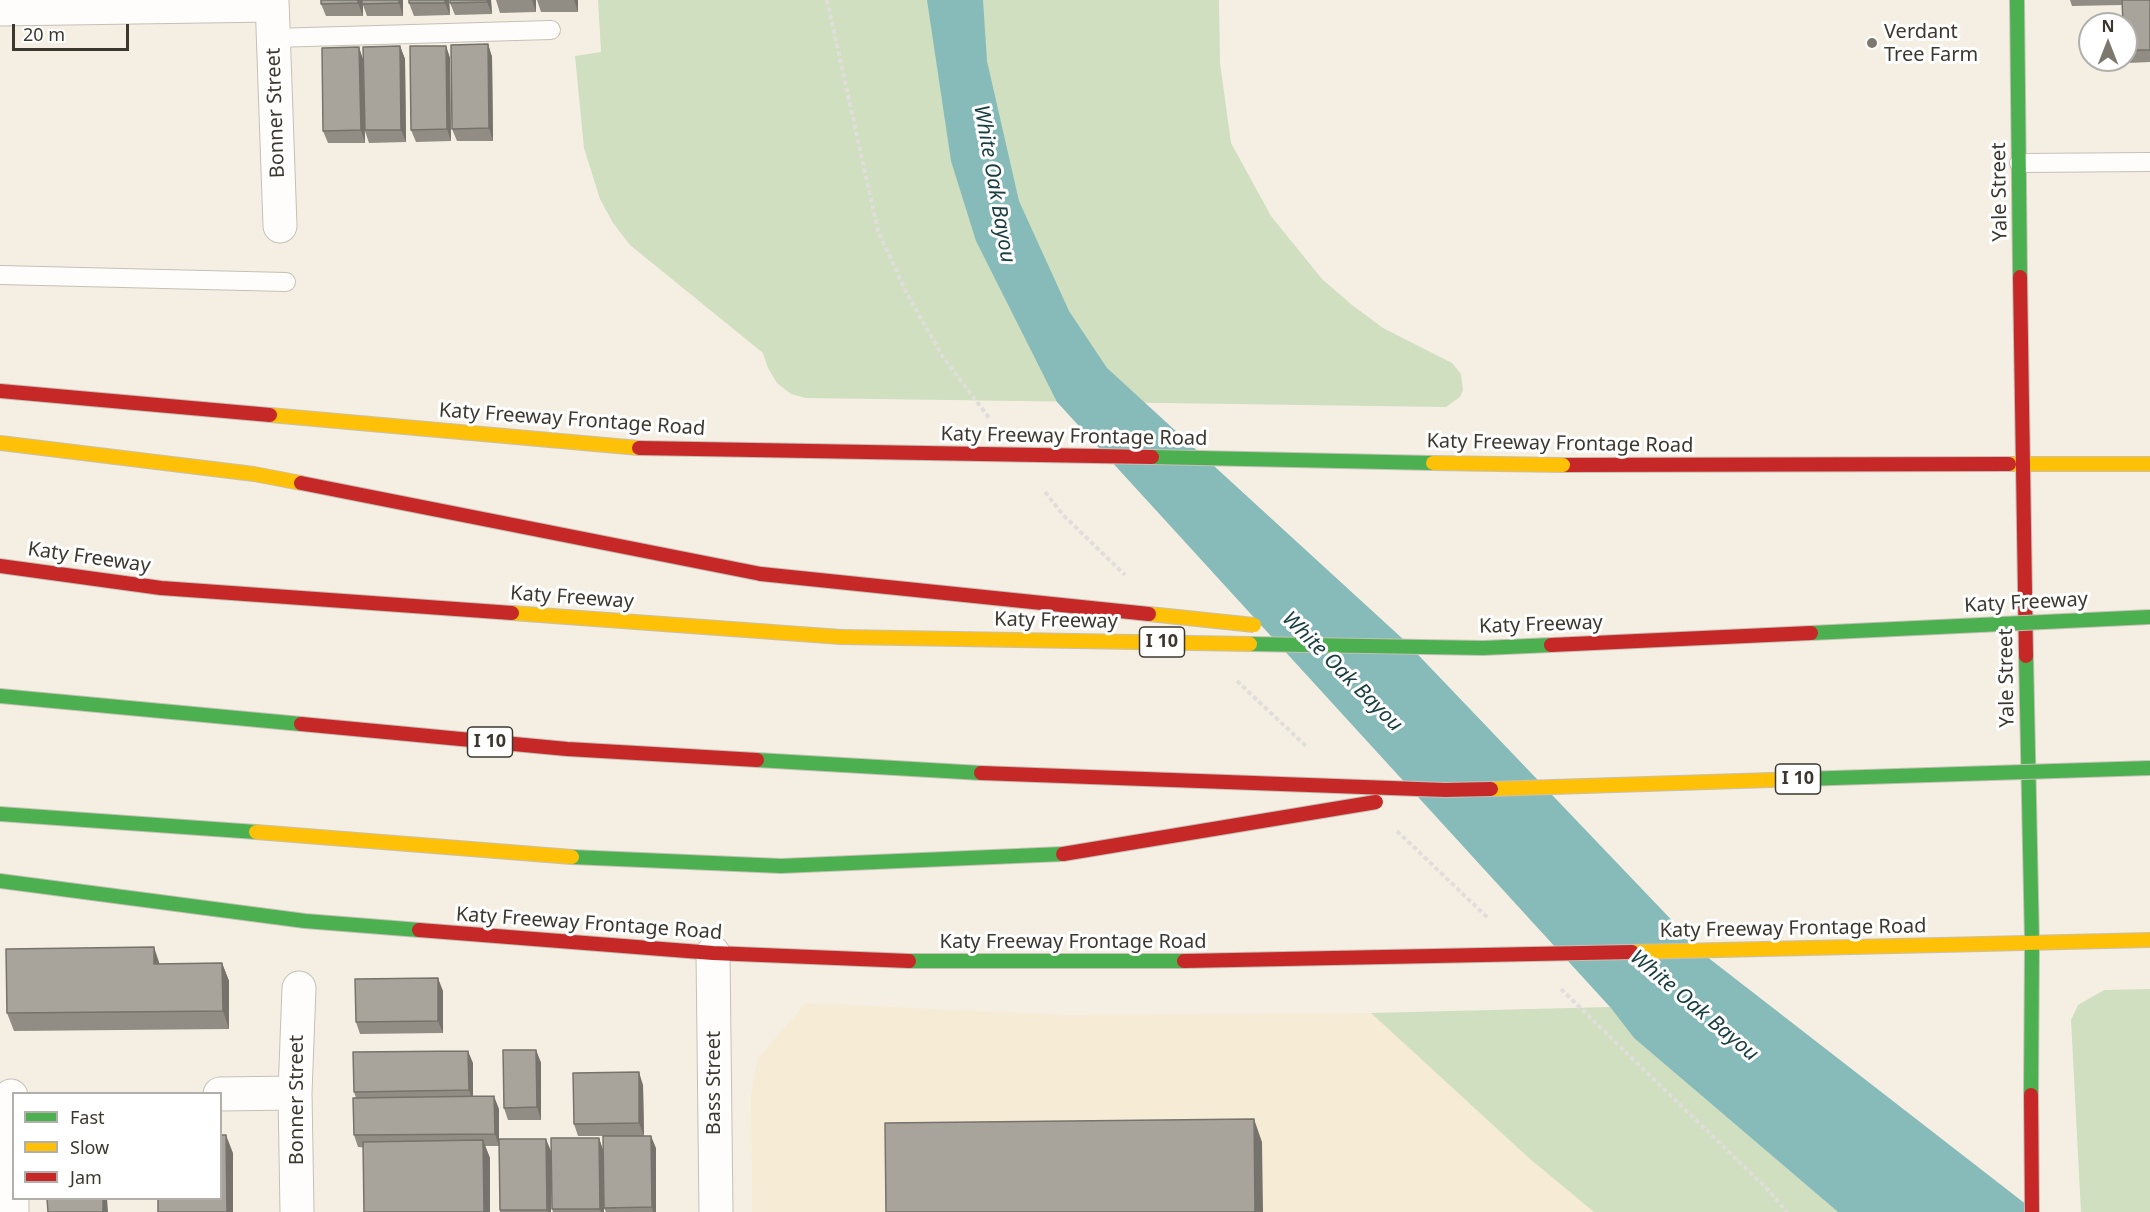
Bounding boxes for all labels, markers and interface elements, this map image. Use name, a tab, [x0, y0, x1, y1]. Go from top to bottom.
scale bar	[15, 12, 132, 50]
north arrow	[2078, 12, 2138, 72]
text: N	[2101, 15, 2115, 37]
place label: Verdant Tree Farm	[1884, 20, 1978, 67]
text: 20 m	[23, 22, 65, 46]
marker: Verdant Tree Farm	[1865, 36, 1879, 50]
street label: Bonner Street	[262, 47, 290, 179]
water label: White Oak Bayou	[968, 103, 1020, 265]
street label: Yale Street	[1987, 142, 2013, 242]
street label: Katy Freeway Frontage Road	[438, 399, 706, 441]
street label: Katy Freeway Frontage Road	[940, 423, 1208, 451]
street label: Katy Freeway Frontage Road	[1426, 430, 1694, 458]
street label: Katy Freeway	[26, 538, 152, 578]
street label: Katy Freeway	[509, 582, 635, 614]
street label: Katy Freeway	[1964, 588, 2088, 618]
water label: White Oak Bayou	[1277, 607, 1407, 737]
street label: Katy Freeway	[994, 608, 1118, 634]
street label: Katy Freeway	[1479, 611, 1603, 639]
road number: I 10	[1140, 627, 1184, 657]
street label: Yale Street	[1994, 628, 2020, 728]
road number: I 10	[468, 727, 512, 757]
road number: I 10	[1776, 764, 1820, 794]
street label: Katy Freeway Frontage Road	[455, 903, 723, 945]
street label: Katy Freeway Frontage Road	[1659, 915, 1927, 943]
street label: Katy Freeway Frontage Road	[940, 930, 1206, 954]
water label: White Oak Bayou	[1625, 945, 1763, 1067]
street label: Bass Street	[702, 1031, 726, 1135]
street label: Bonner Street	[285, 1035, 309, 1165]
legend	[12, 1092, 222, 1200]
text: Fast	[70, 1105, 105, 1129]
text: Slow	[70, 1135, 109, 1159]
text: Jam	[70, 1165, 102, 1189]

